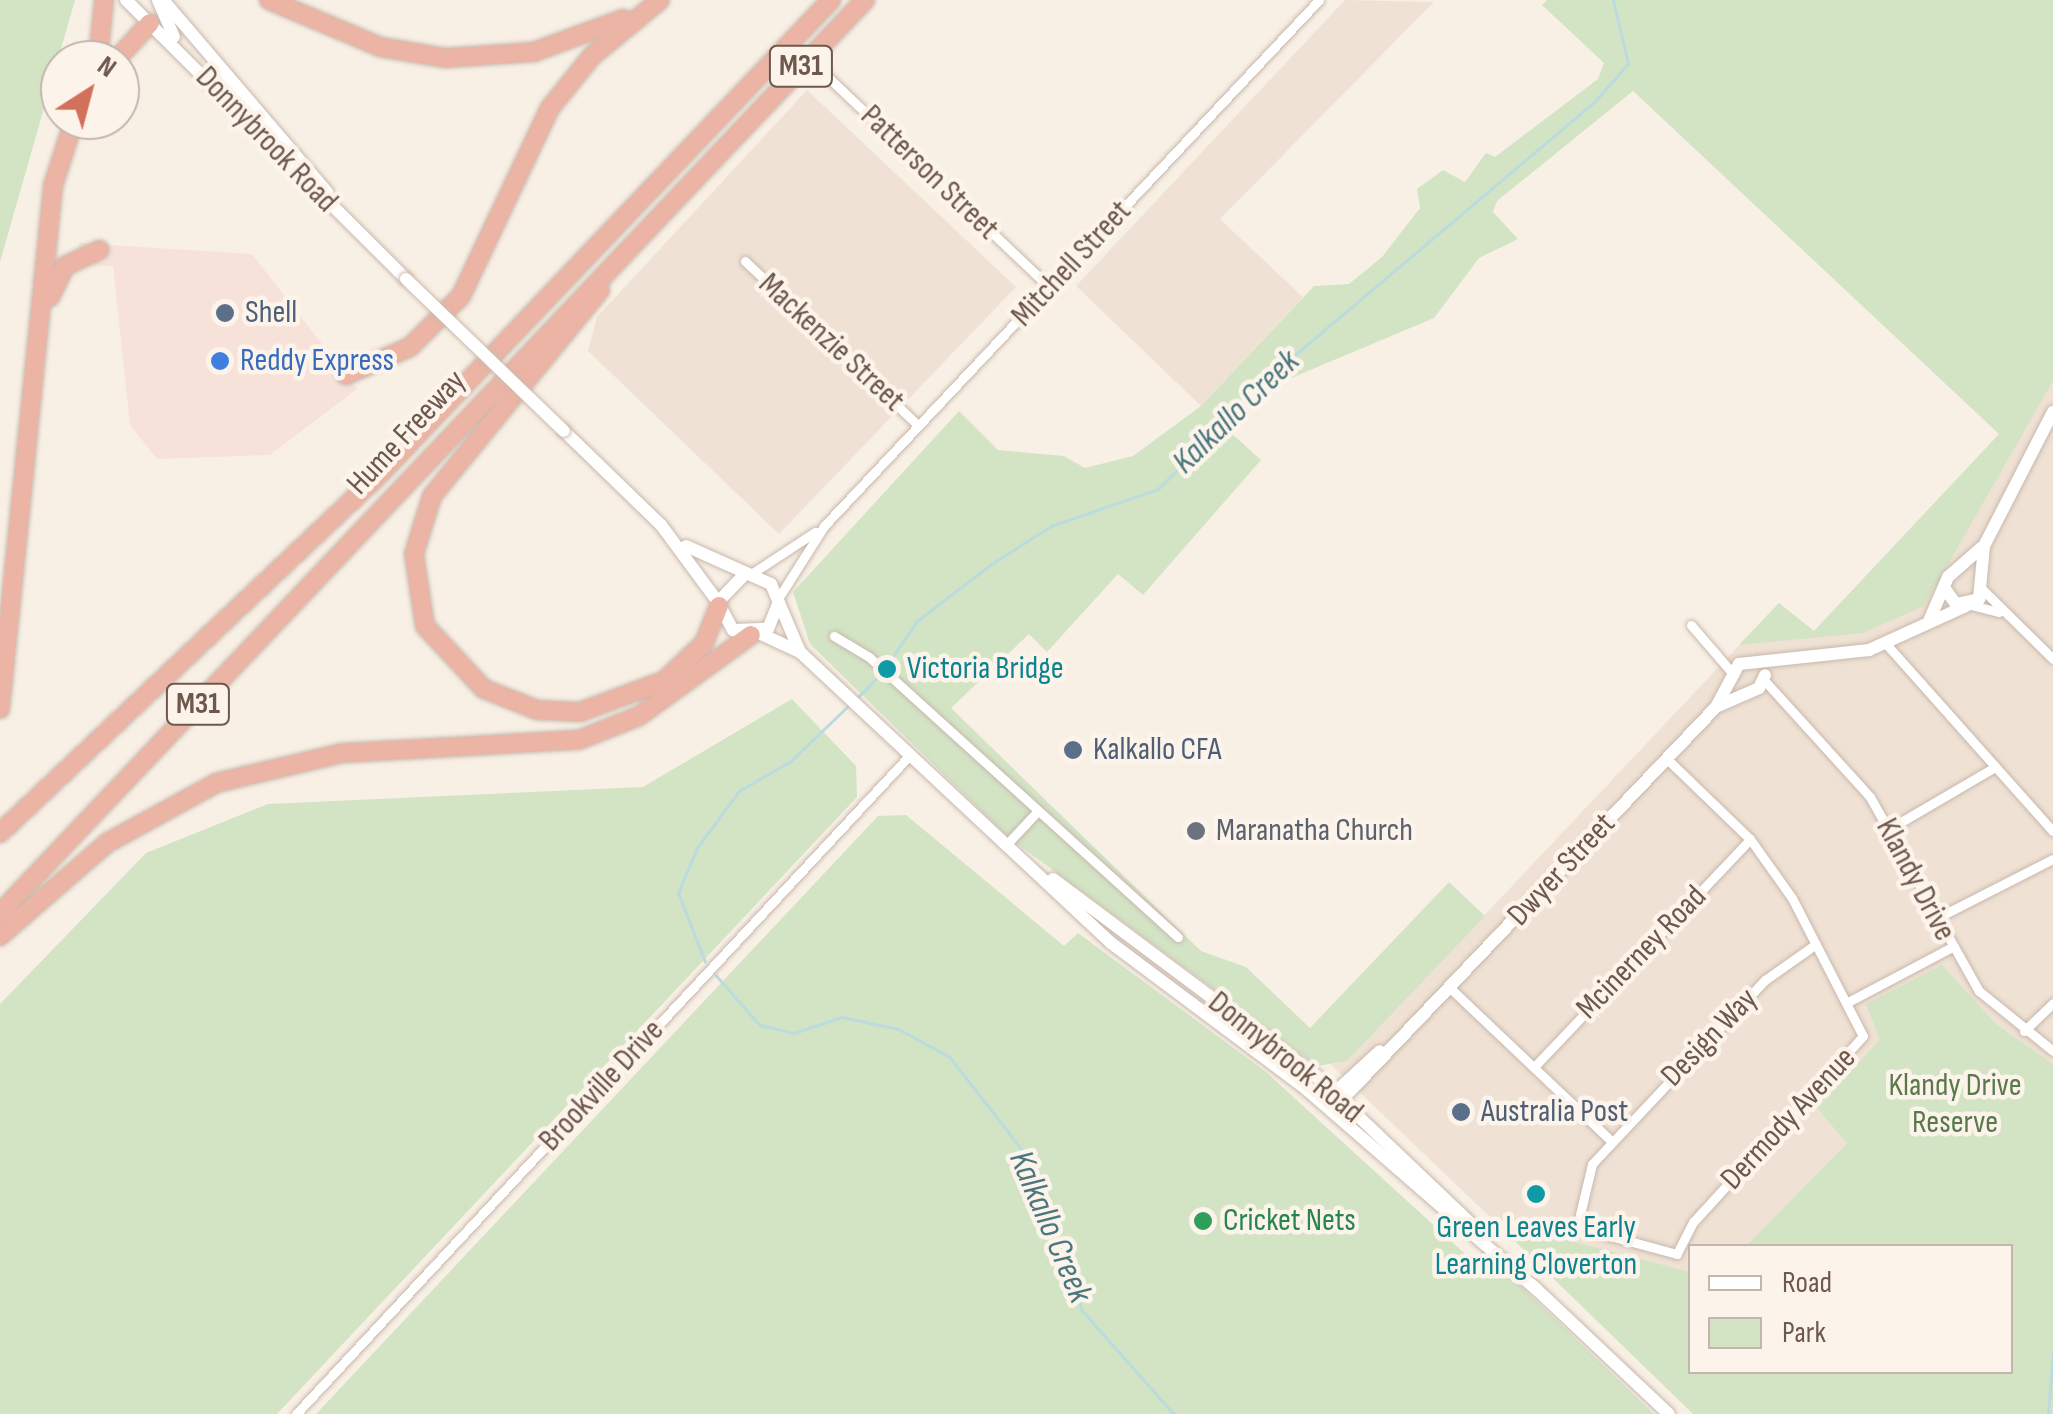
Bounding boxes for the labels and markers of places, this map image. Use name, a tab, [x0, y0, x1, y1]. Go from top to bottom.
place label: Shell	[245, 294, 297, 332]
marker: Shell	[214, 302, 236, 324]
place label: Reddy Express	[240, 342, 394, 380]
marker: Reddy Express	[209, 350, 231, 372]
place label: Victoria Bridge	[907, 650, 1064, 688]
marker: Victoria Bridge	[876, 658, 898, 680]
place label: Kalkallo CFA	[1093, 731, 1222, 769]
marker: Kalkallo CFA	[1062, 739, 1084, 761]
place label: Maranatha Church	[1216, 812, 1413, 850]
marker: Maranatha Church	[1185, 820, 1207, 842]
place label: Australia Post	[1481, 1093, 1628, 1131]
marker: Australia Post	[1450, 1101, 1472, 1123]
marker: Green Leaves Early Learning Cloverton	[1525, 1183, 1547, 1205]
place label: Cricket Nets	[1223, 1202, 1356, 1240]
marker: Cricket Nets	[1192, 1210, 1214, 1232]
place label: Green Leaves Early Learning Cloverton	[1435, 1210, 1637, 1285]

